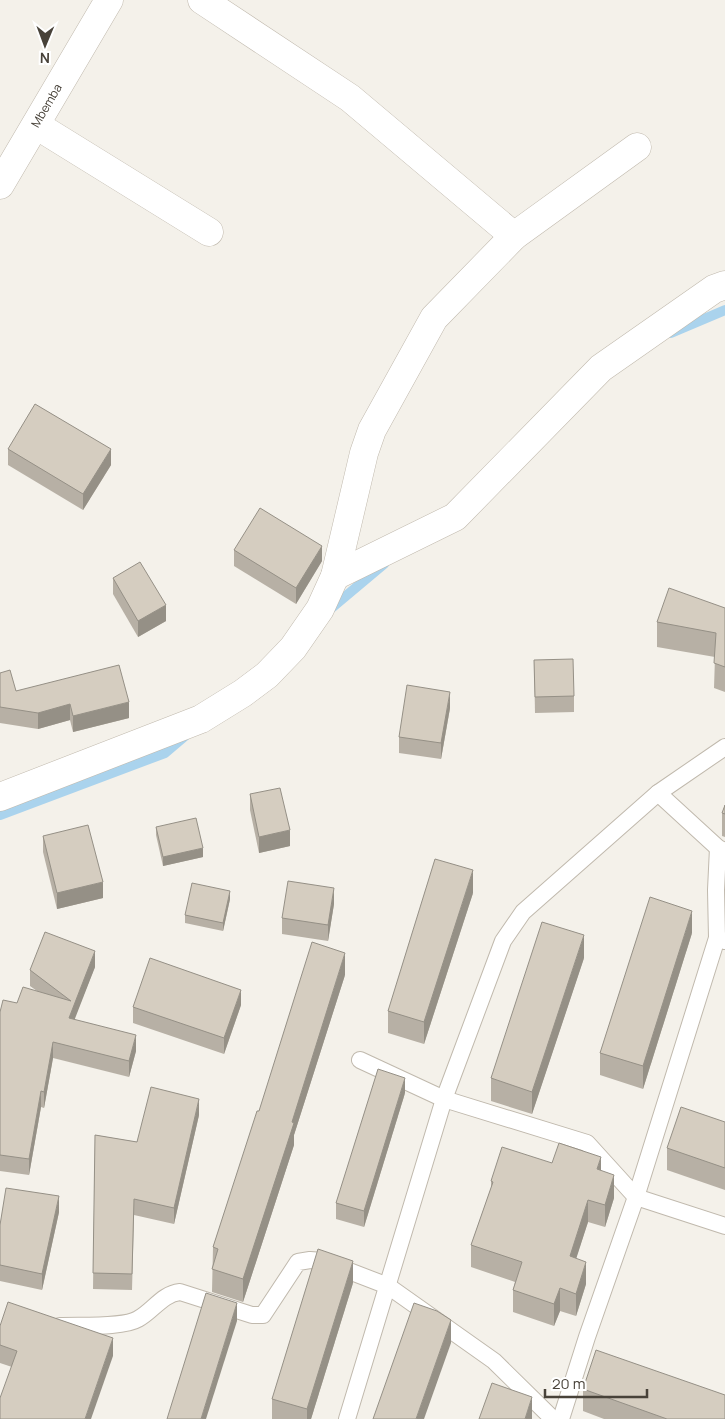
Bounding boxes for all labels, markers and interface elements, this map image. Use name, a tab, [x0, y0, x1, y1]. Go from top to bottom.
north arrow	[20, 20, 70, 70]
text: N	[40, 49, 50, 68]
street label: Mbemba	[27, 80, 66, 130]
scale bar	[545, 1366, 648, 1398]
text: 20 m	[552, 1373, 585, 1394]

